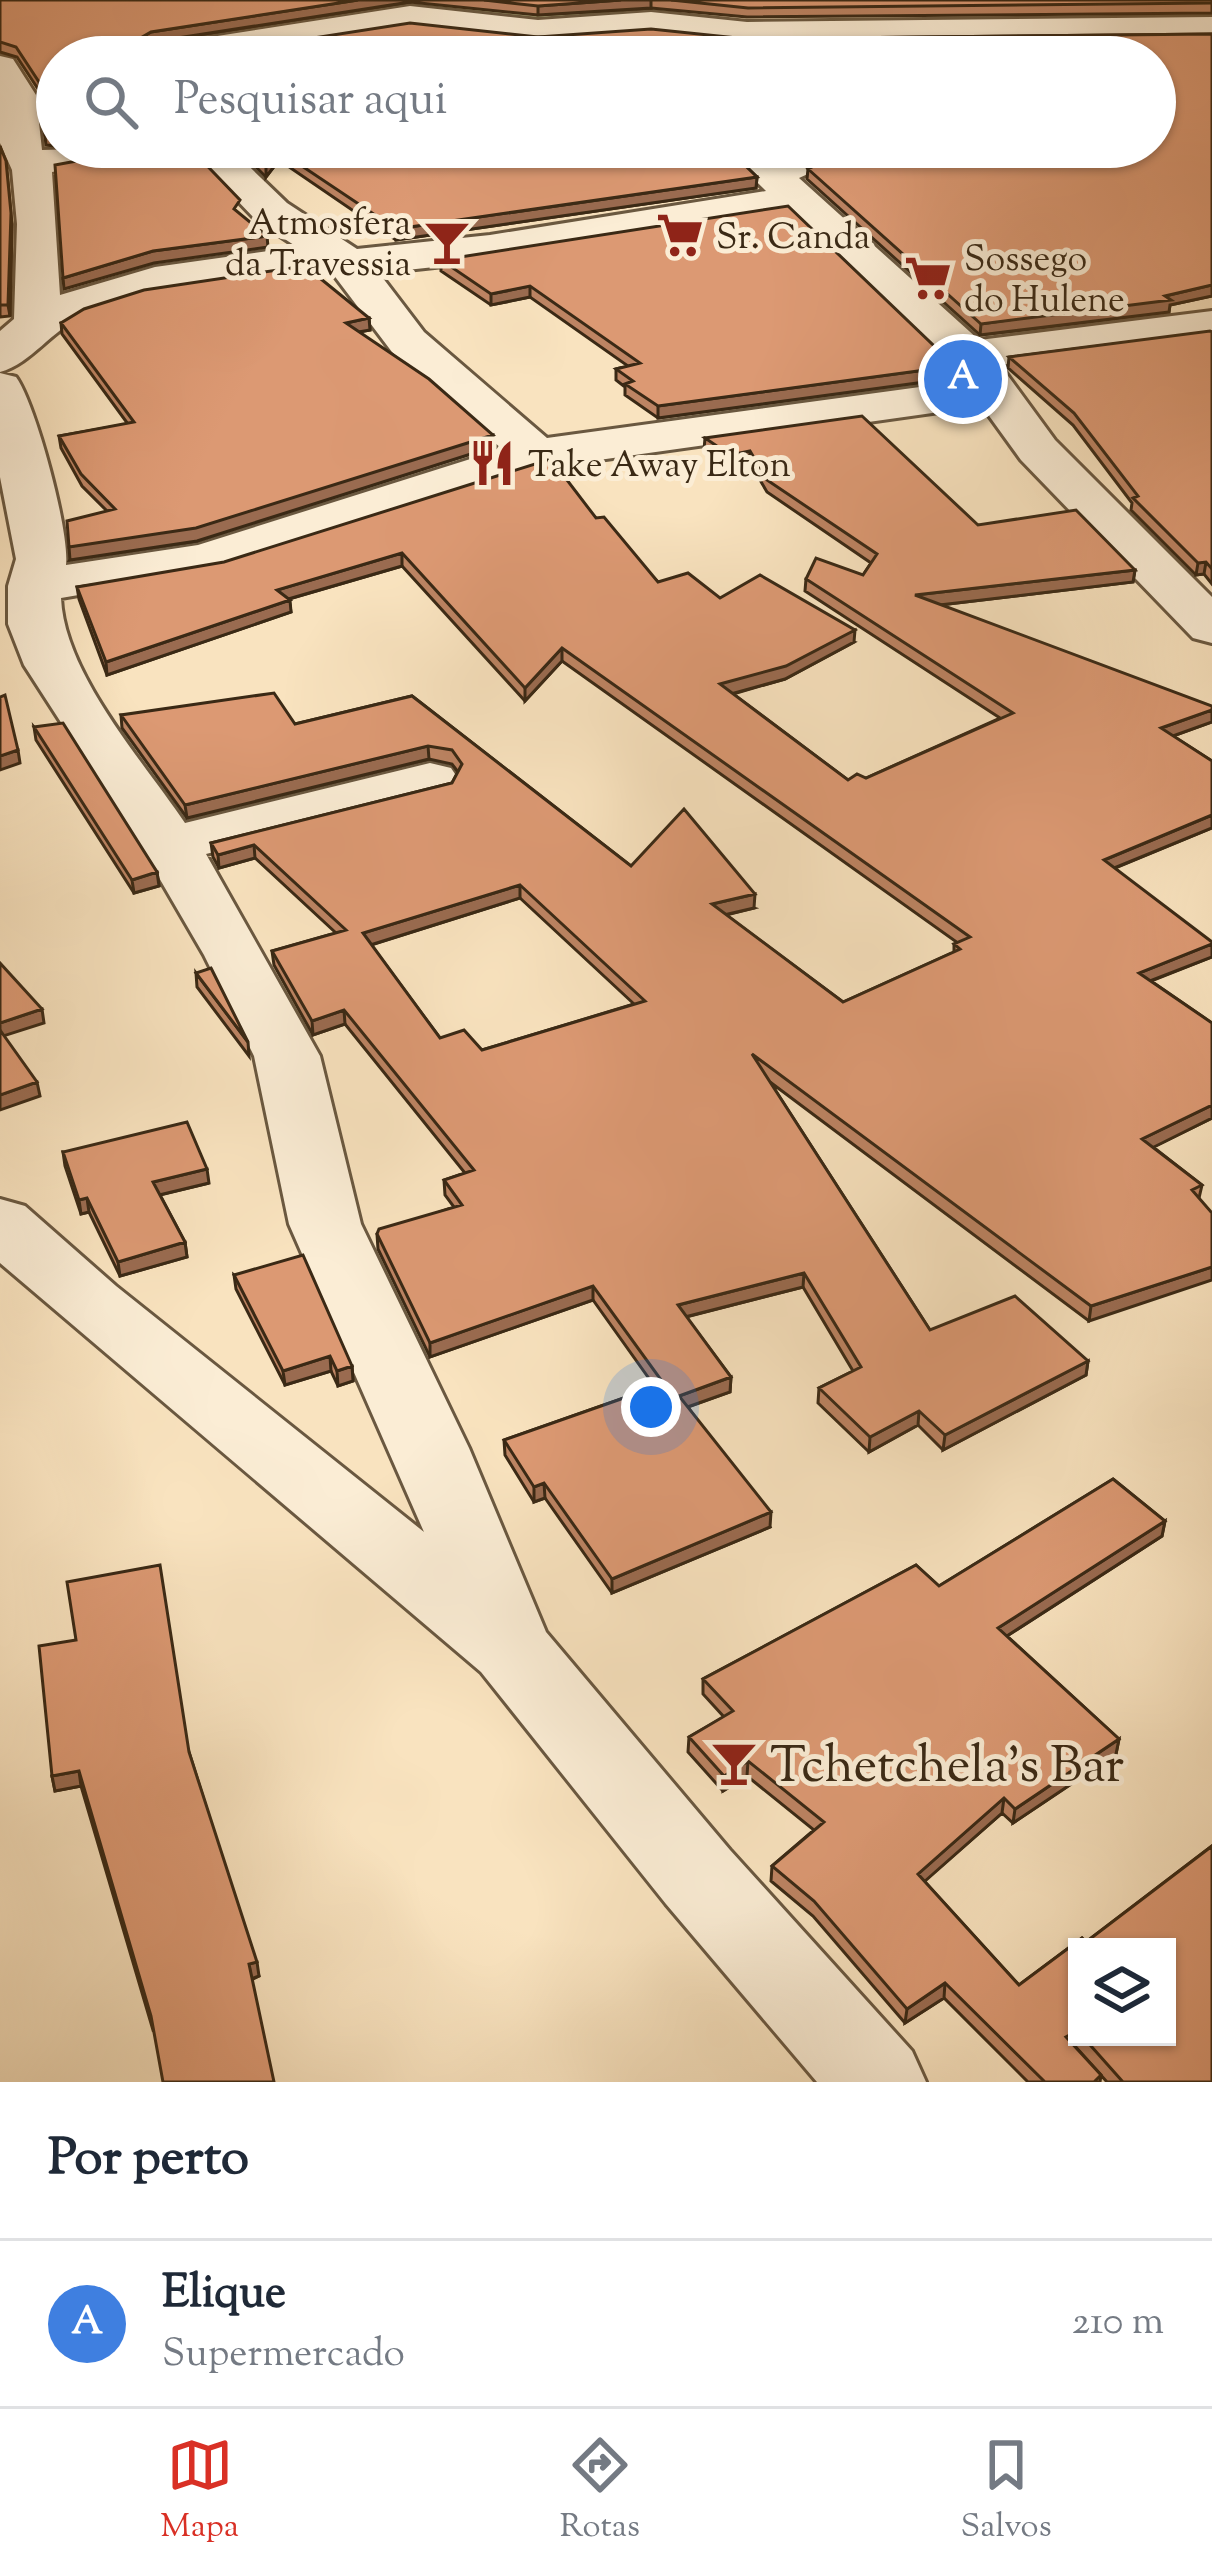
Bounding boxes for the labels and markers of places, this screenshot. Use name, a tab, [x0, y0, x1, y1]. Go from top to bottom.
place label: Atmosfera da Travessia	[225, 199, 411, 292]
supermarket icon: Sr. Canda	[655, 210, 705, 260]
place label: Sr. Canda	[716, 213, 870, 265]
bar icon: Atmosfera da Travessia	[422, 217, 472, 267]
place label: Sossego do Hulene	[964, 235, 1125, 328]
supermarket icon: Sossego do Hulene	[903, 253, 953, 303]
pin: A	[924, 334, 1002, 424]
restaurant icon: Take Away Elton	[467, 438, 517, 488]
place label: Take Away Elton	[528, 441, 791, 493]
place label: Tchetchela's Bar	[770, 1732, 1124, 1805]
bar icon: Tchetchela's Bar	[709, 1738, 759, 1788]

